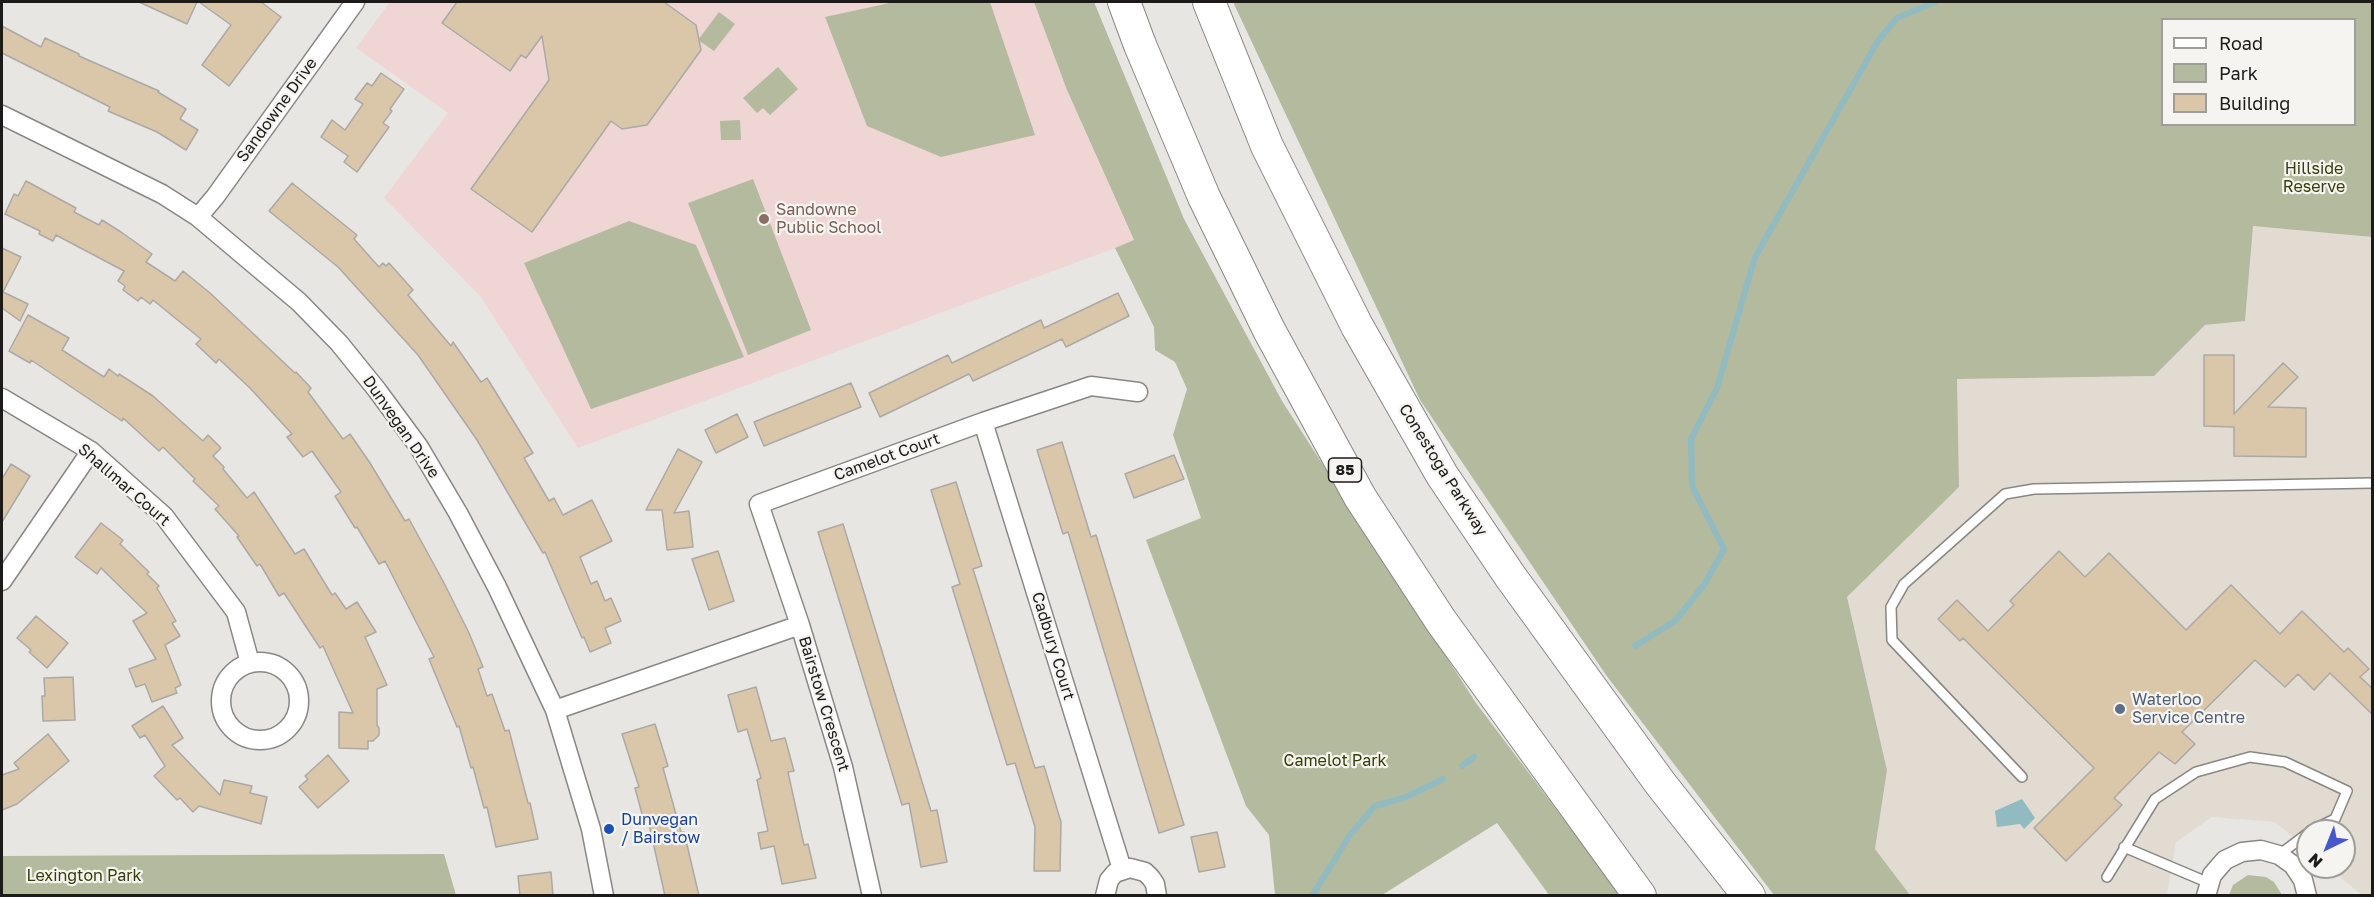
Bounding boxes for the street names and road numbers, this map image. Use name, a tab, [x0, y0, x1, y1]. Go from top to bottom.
street label: Sandowne Drive	[233, 54, 321, 166]
street label: Dunvegan Drive	[359, 372, 443, 482]
street label: Conestoga Parkway	[1395, 400, 1491, 540]
street label: Camelot Court	[831, 429, 943, 485]
street label: Shallmar Court	[74, 440, 174, 530]
road number: 85	[1328, 458, 1362, 482]
street label: Cadbury Court	[1027, 590, 1079, 702]
street label: Bairstow Crescent	[794, 634, 854, 774]

